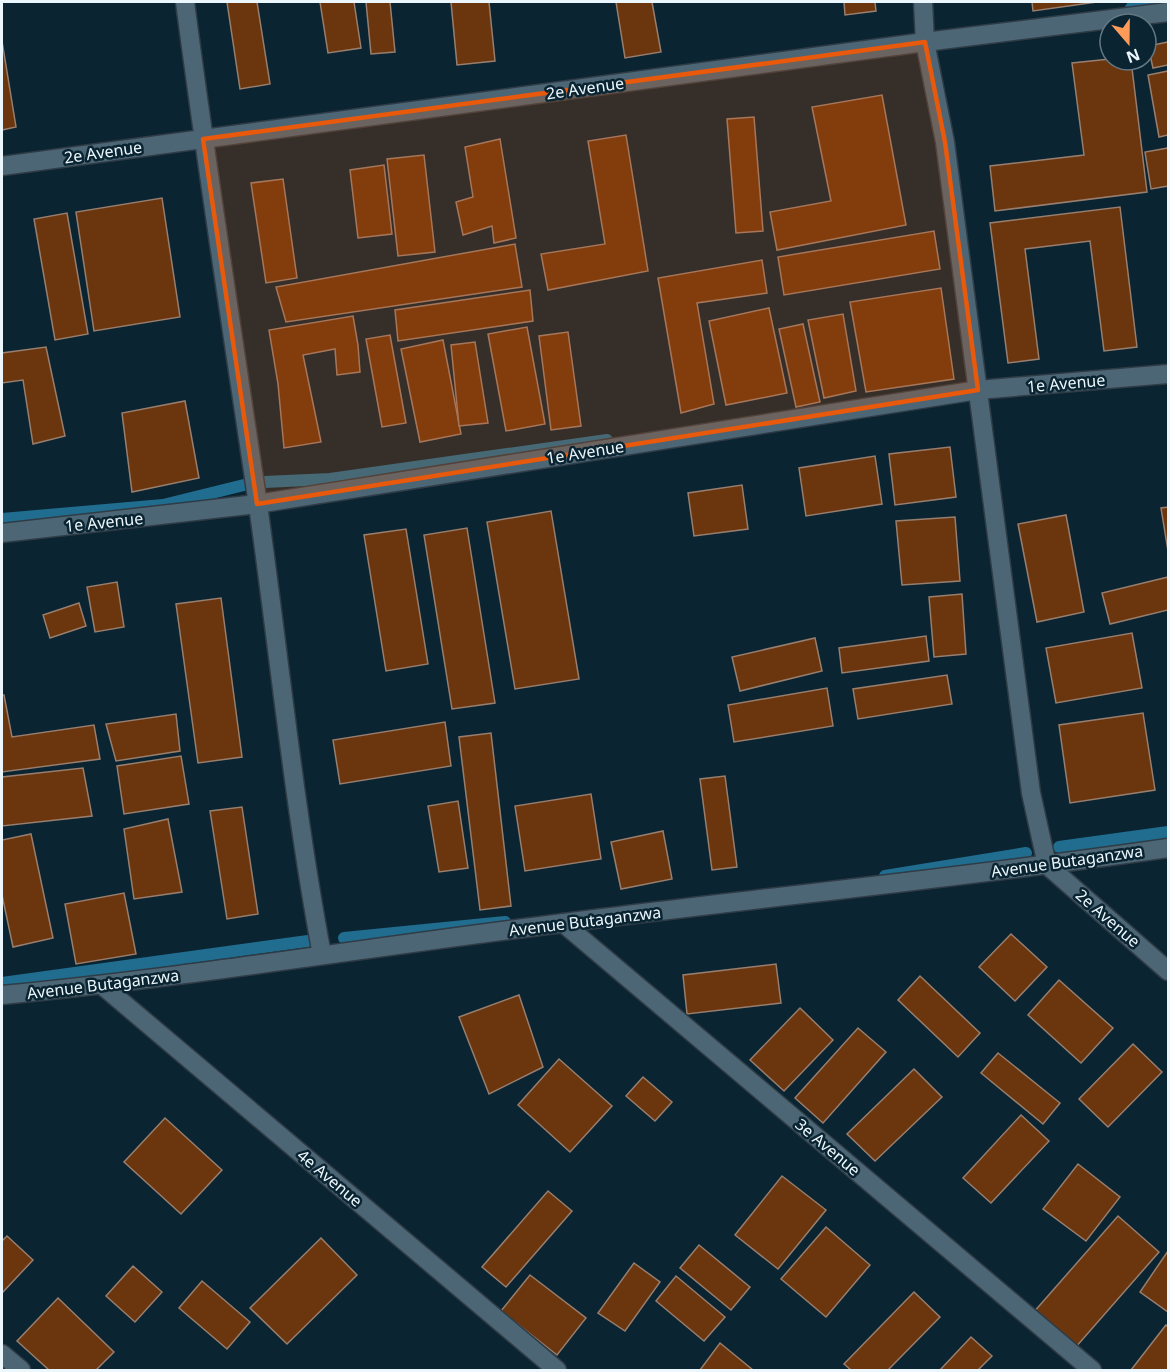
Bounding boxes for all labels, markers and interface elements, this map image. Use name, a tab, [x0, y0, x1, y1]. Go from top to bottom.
north arrow	[1098, 12, 1158, 72]
text: N	[1123, 44, 1143, 69]
street label: 2e Avenue	[545, 72, 625, 104]
street label: 2e Avenue	[63, 136, 143, 168]
street label: 1e Avenue	[1026, 369, 1106, 397]
street label: 1e Avenue	[545, 435, 625, 469]
street label: 1e Avenue	[64, 507, 144, 537]
street label: Avenue Butaganzwa	[990, 839, 1144, 883]
street label: 2e Avenue	[1071, 884, 1145, 952]
street label: Avenue Butaganzwa	[508, 901, 662, 941]
street label: Avenue Butaganzwa	[26, 964, 180, 1004]
street label: 3e Avenue	[791, 1113, 865, 1181]
street label: 4e Avenue	[293, 1144, 367, 1212]

